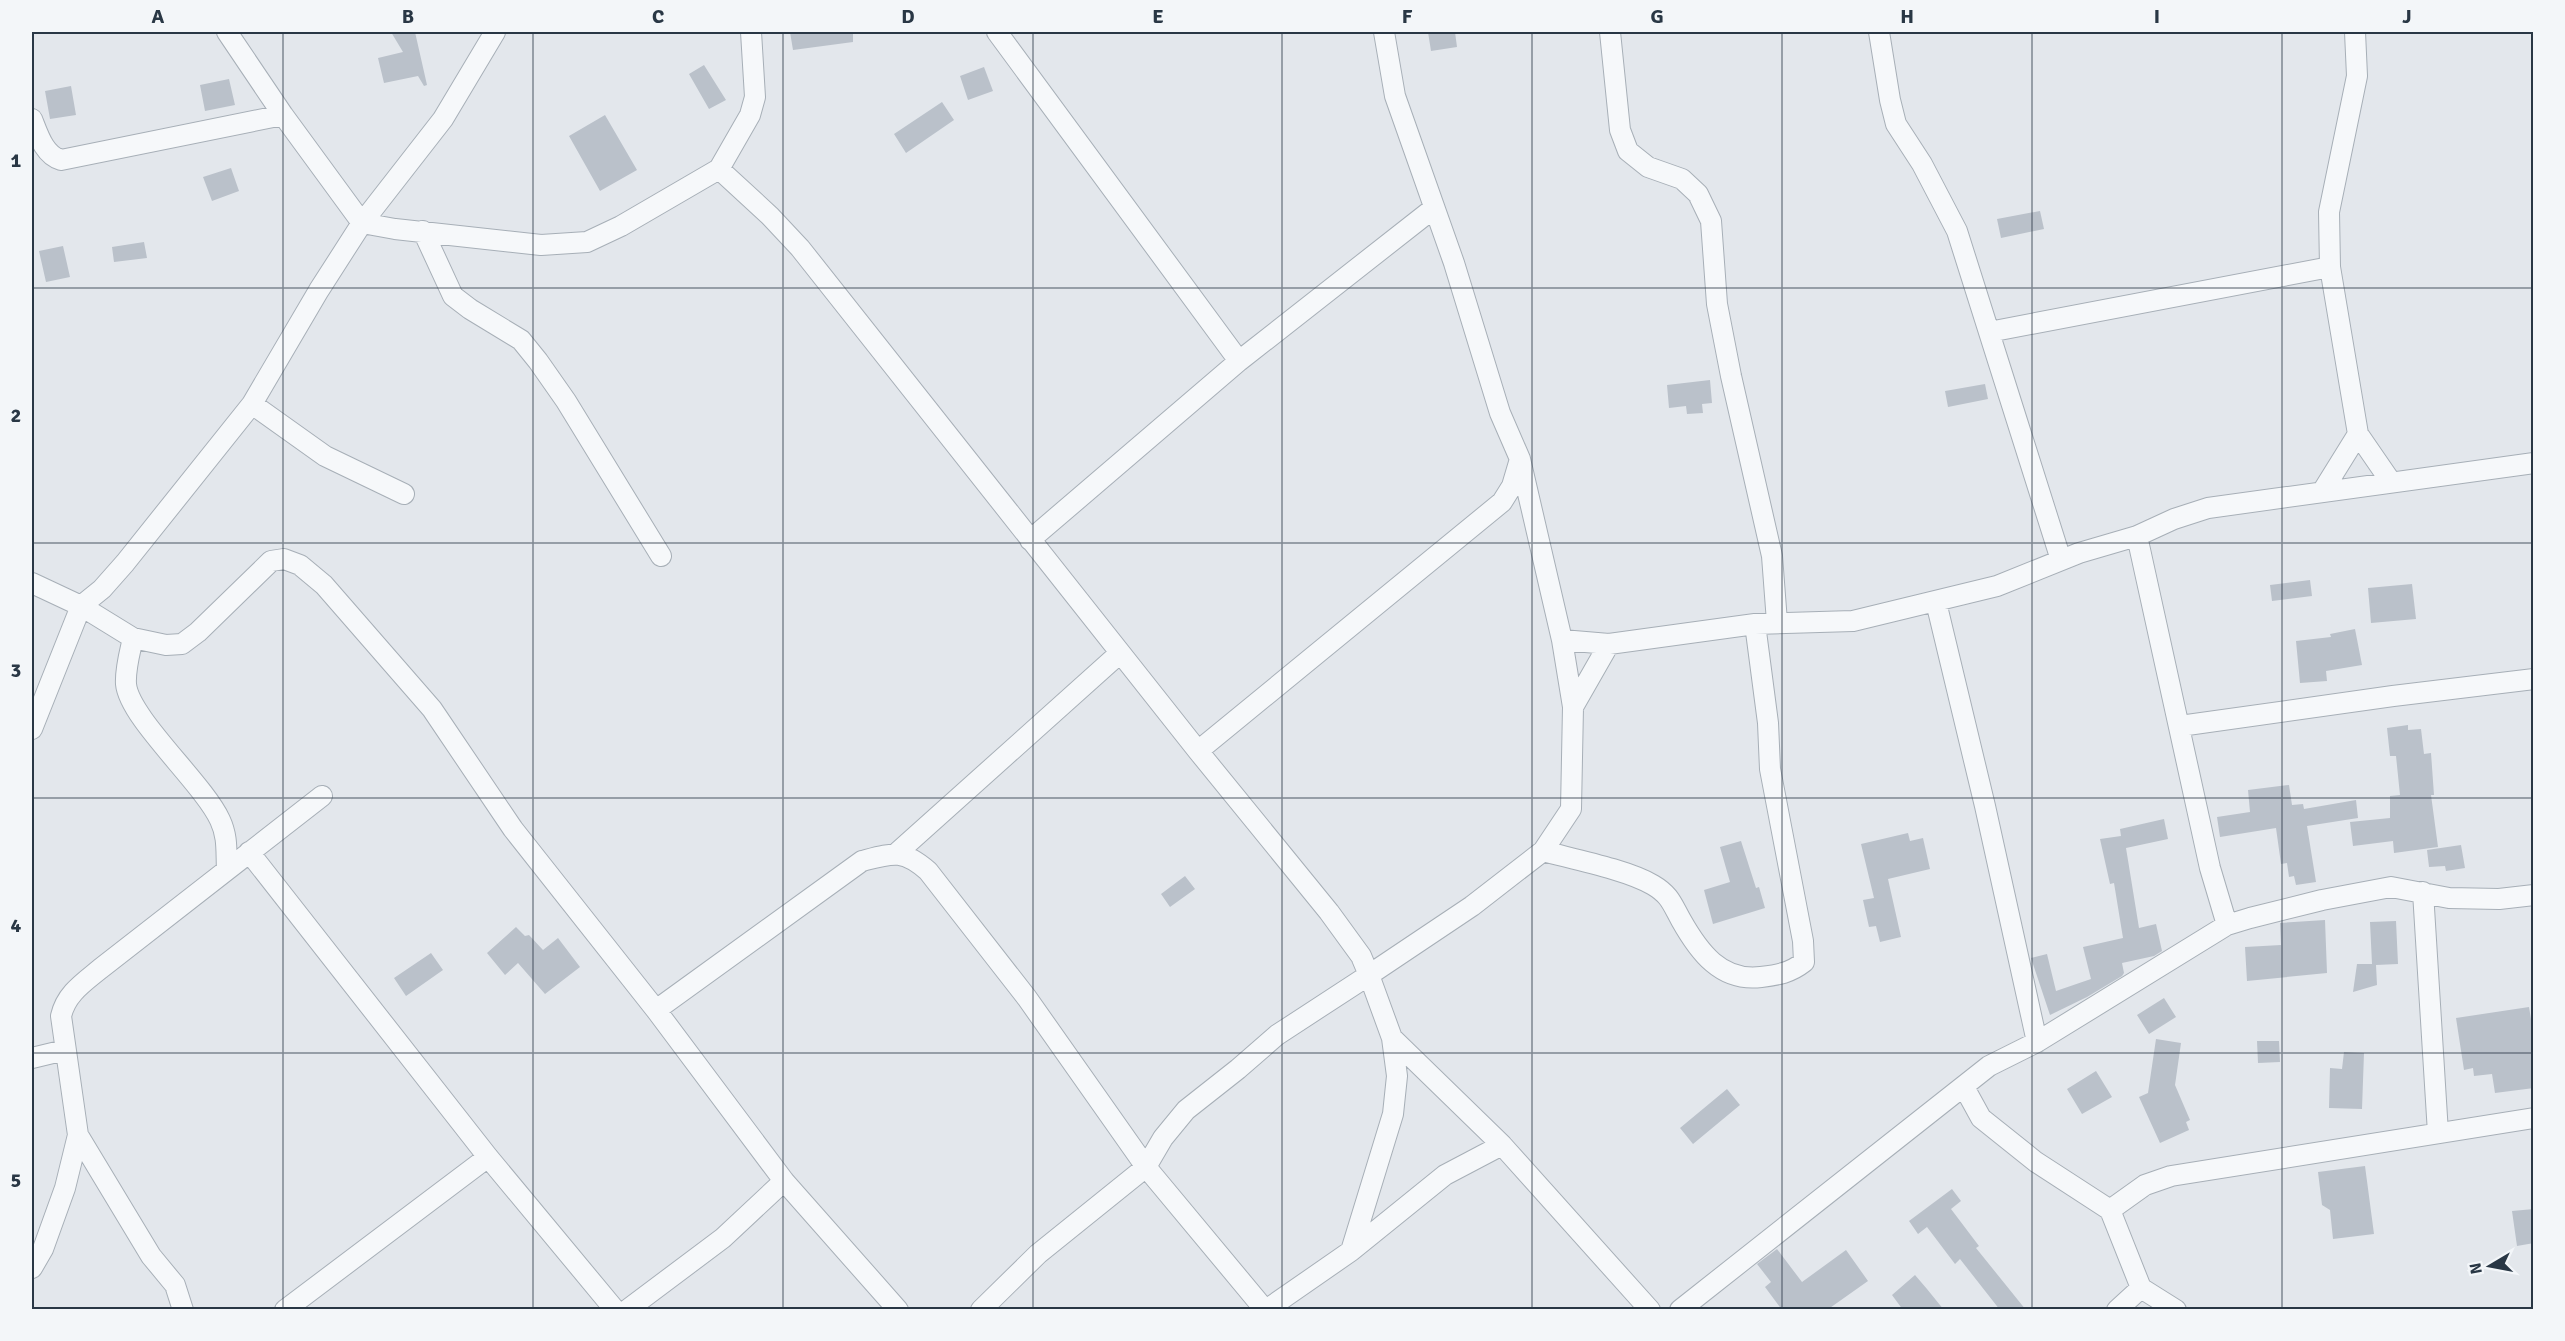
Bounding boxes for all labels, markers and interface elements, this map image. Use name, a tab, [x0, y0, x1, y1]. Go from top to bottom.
text: A	[152, 4, 165, 29]
text: B	[402, 4, 414, 29]
text: C	[652, 4, 664, 29]
text: D	[901, 4, 915, 29]
text: E	[1152, 4, 1164, 29]
text: F	[1402, 4, 1413, 29]
text: G	[1650, 4, 1664, 29]
text: H	[1900, 4, 1914, 29]
text: I	[2154, 4, 2160, 29]
text: J	[2402, 4, 2412, 29]
text: 1	[11, 148, 22, 173]
text: 2	[11, 403, 21, 428]
text: 3	[11, 658, 21, 683]
text: 4	[11, 913, 22, 938]
text: 5	[11, 1168, 21, 1193]
north arrow	[2460, 1236, 2520, 1296]
text: N	[2465, 1261, 2487, 1276]

